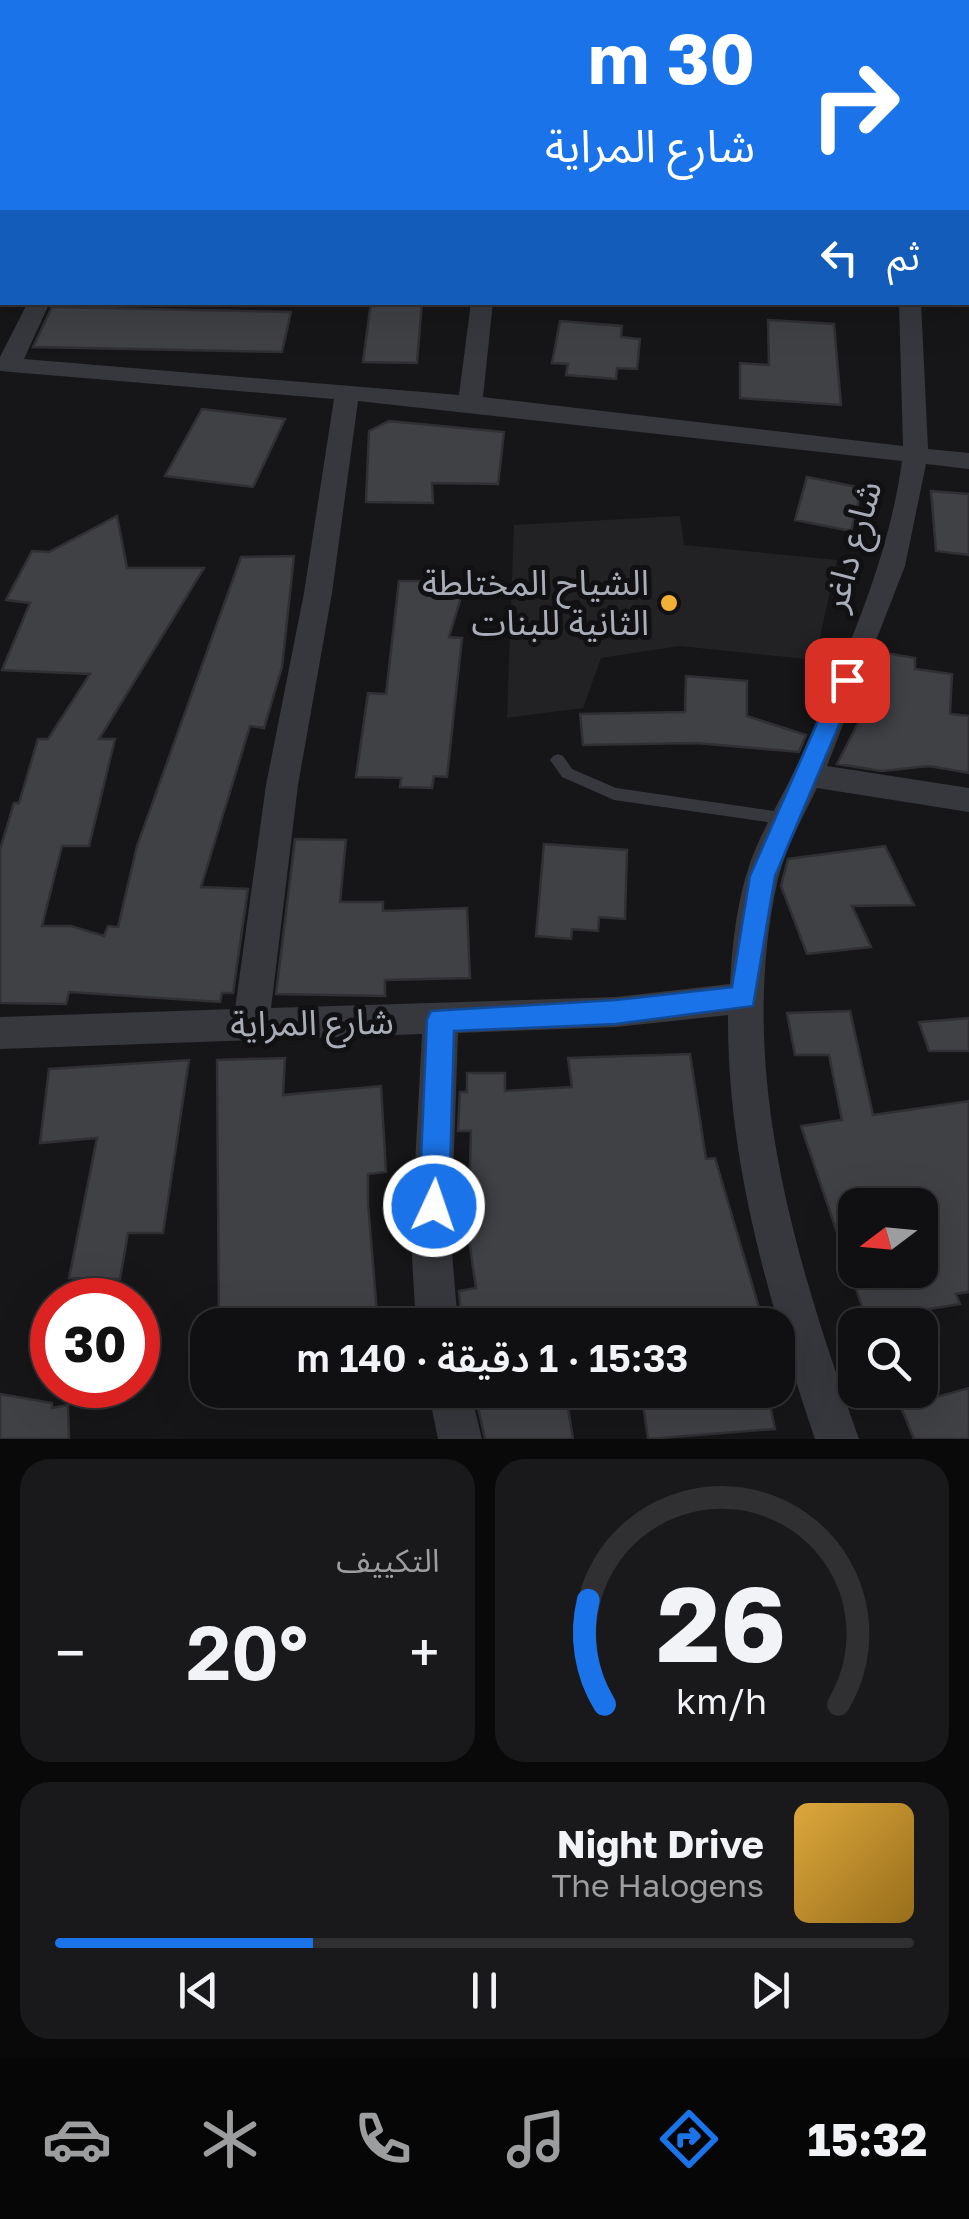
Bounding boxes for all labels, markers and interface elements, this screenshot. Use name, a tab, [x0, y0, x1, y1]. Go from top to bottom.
text: 30 m	[588, 15, 755, 99]
icon: right	[790, 40, 920, 170]
text: شارع المراية	[545, 118, 755, 172]
icon: left	[812, 230, 867, 285]
text: ثم	[887, 233, 920, 278]
street label: شارع داغر	[812, 476, 895, 618]
place label: الشياح المختلطة الثانية للبنات	[422, 561, 649, 643]
marker: الشياح المختلطة الثانية للبنات	[658, 592, 680, 614]
pin	[805, 638, 890, 723]
icon: arrive	[820, 653, 875, 708]
street label: شارع المراية	[230, 1000, 394, 1050]
position arrow	[382, 1154, 486, 1258]
north arrow	[838, 1188, 938, 1288]
map controls	[838, 1188, 938, 1408]
speed limit sign: 30	[30, 1278, 160, 1408]
button: search	[838, 1308, 938, 1408]
text: 15:33 · 1 دقيقة · 140 m	[296, 1335, 689, 1380]
text: التكييف	[336, 1541, 440, 1579]
text: 26	[657, 1560, 786, 1685]
text: 20°	[186, 1606, 308, 1697]
text: −	[55, 1619, 85, 1685]
text: +	[409, 1619, 439, 1685]
text: km/h	[676, 1679, 767, 1722]
text: Night Drive	[557, 1821, 764, 1866]
text: The Halogens	[552, 1866, 764, 1904]
icon: previous	[171, 1963, 226, 2018]
icon: pause	[457, 1963, 512, 2018]
icon: next	[743, 1963, 798, 2018]
icon: car	[42, 2104, 112, 2174]
icon: climate	[195, 2104, 265, 2174]
icon: phone	[348, 2104, 418, 2174]
icon: music	[501, 2104, 571, 2174]
icon: directions	[654, 2104, 724, 2174]
text: 15:32	[807, 2112, 927, 2166]

